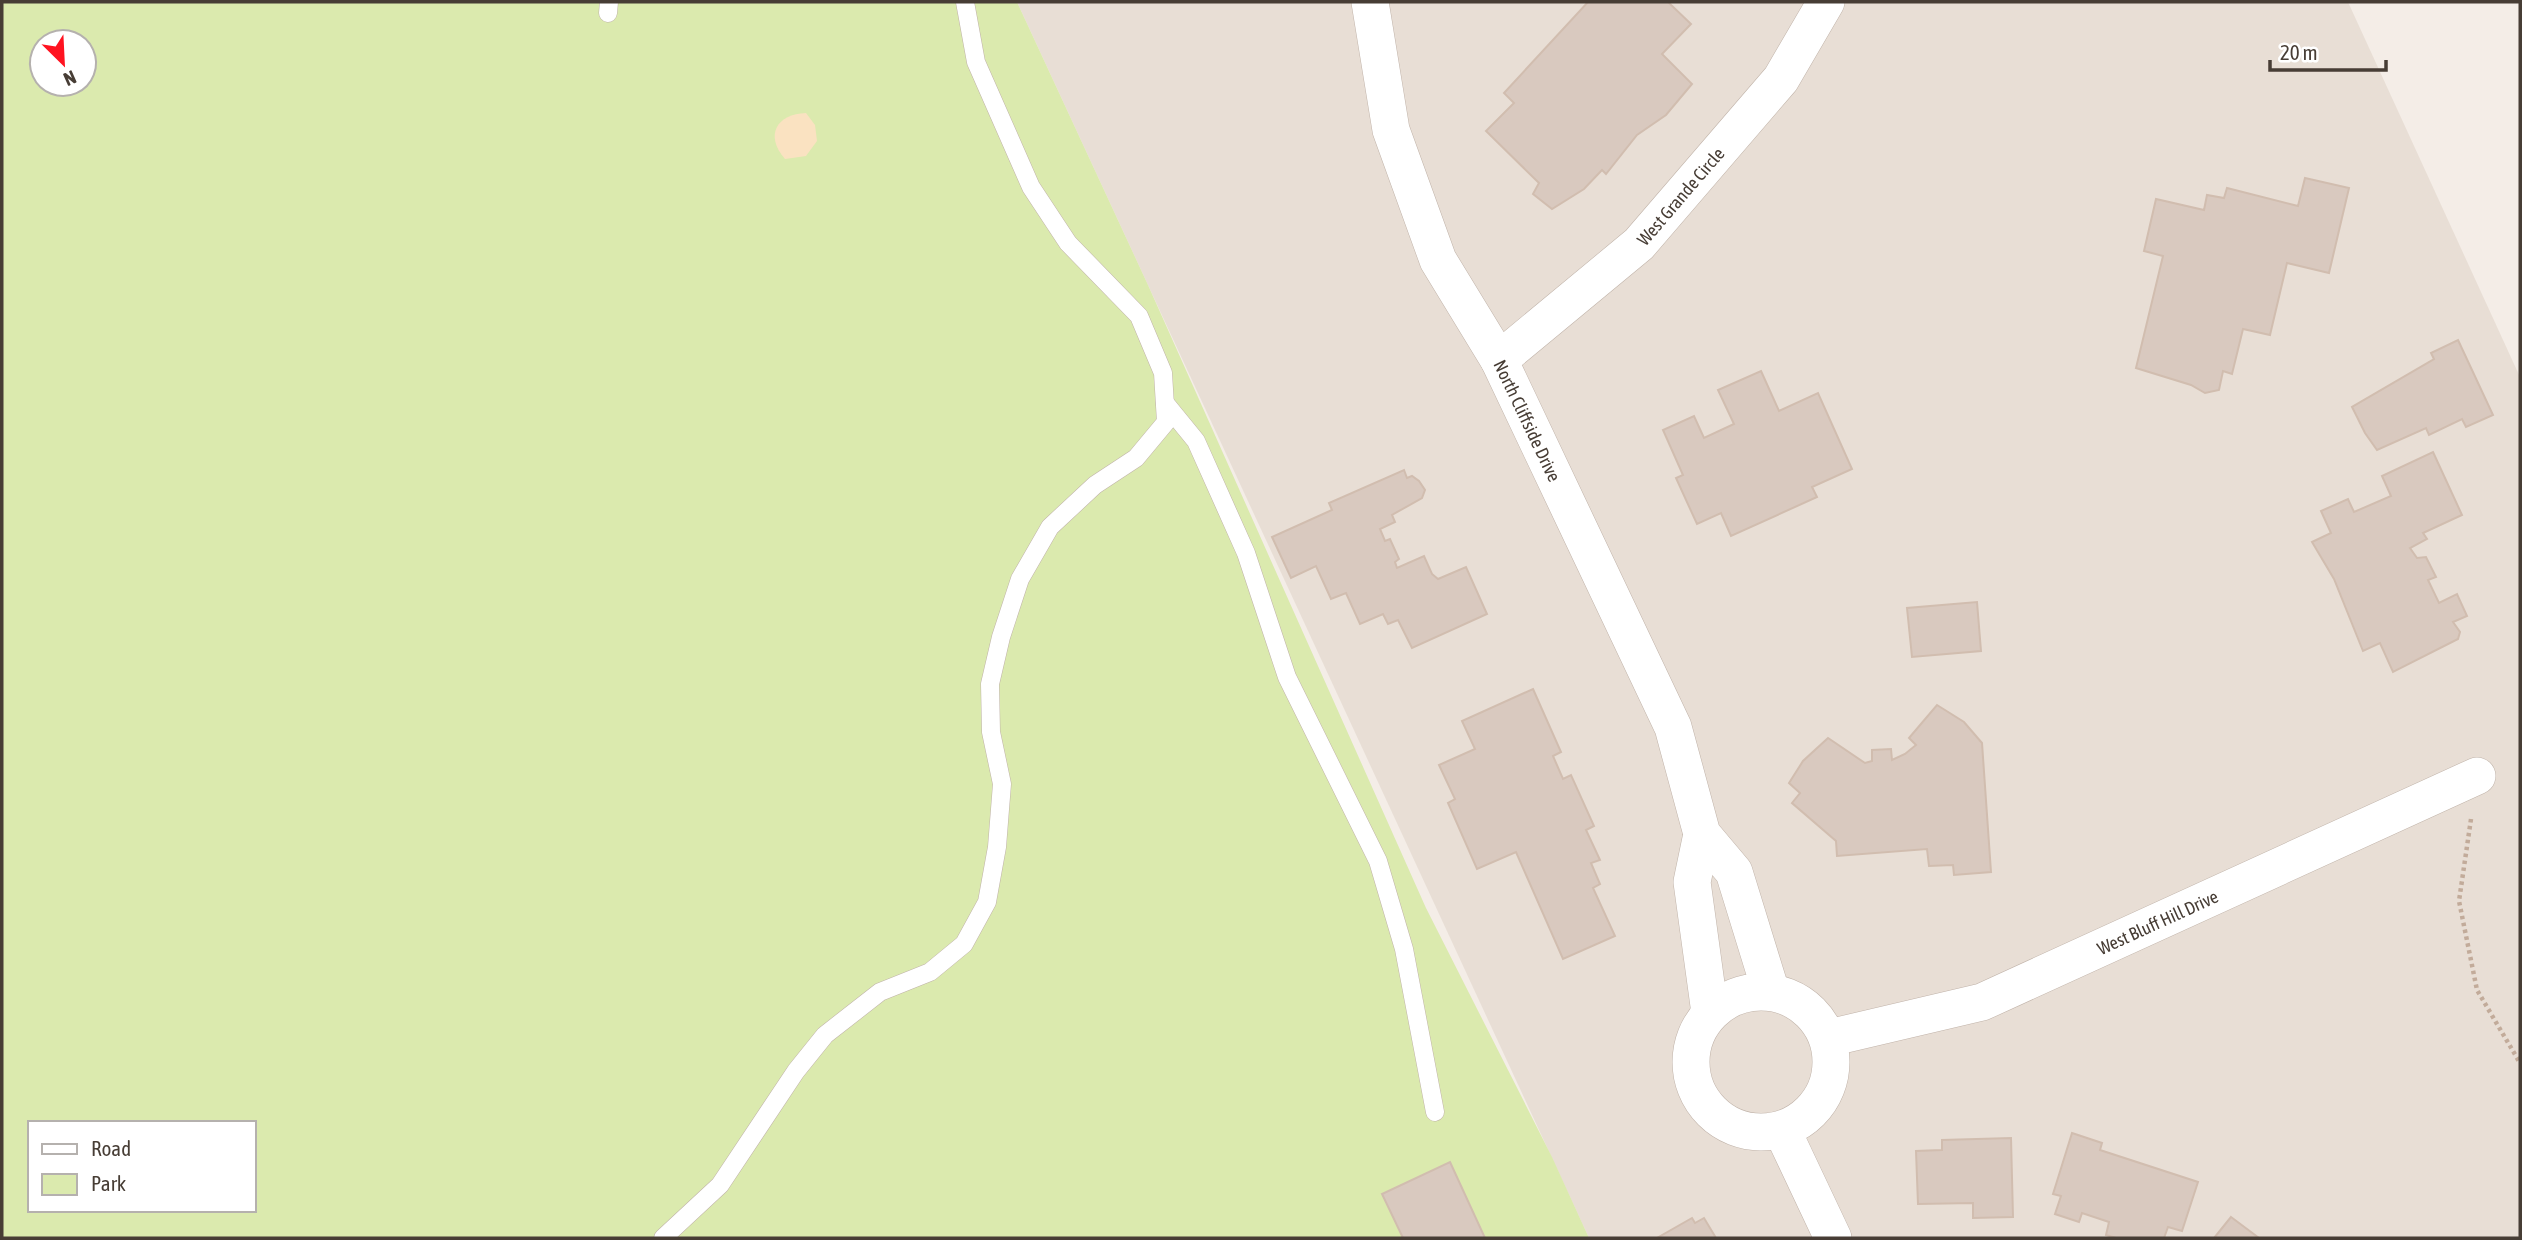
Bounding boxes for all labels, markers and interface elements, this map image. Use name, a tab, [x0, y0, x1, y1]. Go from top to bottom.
north arrow	[28, 28, 98, 98]
scale bar	[2270, 28, 2386, 72]
text: 20 m	[2280, 40, 2318, 64]
text: N	[60, 66, 80, 91]
street label: West Grande Circle	[1632, 143, 1728, 249]
street label: North Cliffside Drive	[1490, 356, 1565, 485]
street label: West Bluff Hill Drive	[2094, 885, 2221, 959]
legend	[28, 1121, 256, 1212]
text: Road	[91, 1136, 131, 1160]
text: Park	[91, 1171, 126, 1195]

